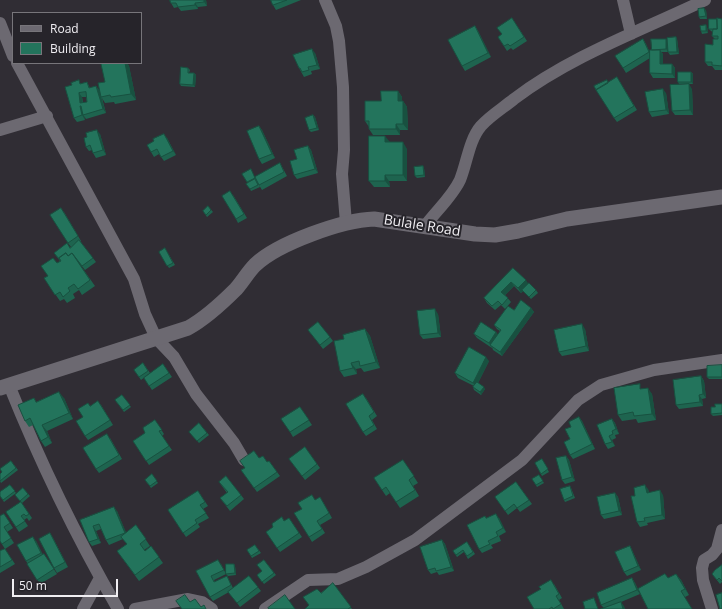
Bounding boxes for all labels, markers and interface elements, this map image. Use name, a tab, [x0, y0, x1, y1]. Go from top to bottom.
legend	[12, 12, 142, 64]
text: Road	[50, 20, 79, 37]
text: Building	[50, 40, 95, 57]
street label: Bulale Road	[382, 212, 462, 240]
scale bar	[14, 571, 120, 597]
text: 50 m	[19, 577, 47, 594]

